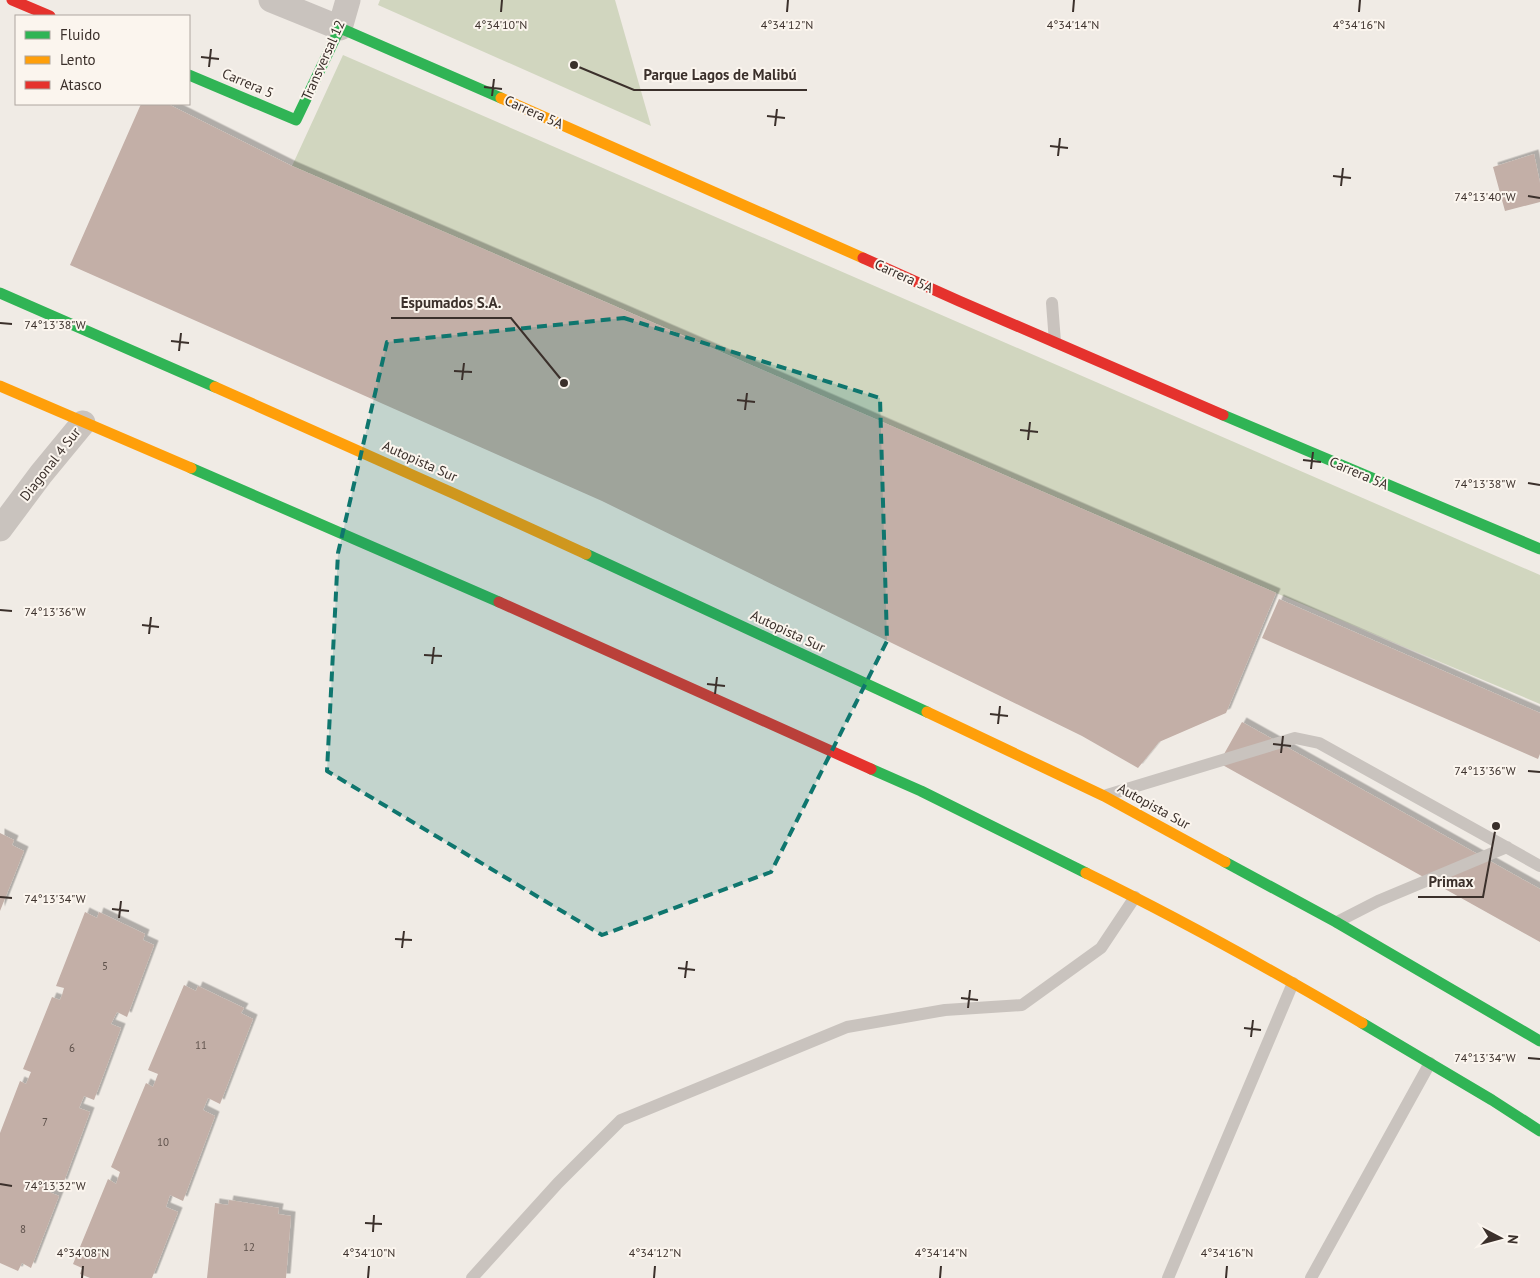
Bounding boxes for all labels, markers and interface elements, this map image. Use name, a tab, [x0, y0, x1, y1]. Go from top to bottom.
legend	[15, 15, 190, 105]
street label: Transversal 12	[297, 17, 349, 103]
text: 4°34'10"N	[475, 17, 527, 32]
text: 4°34'12"N	[761, 17, 813, 32]
text: 4°34'14"N	[1047, 17, 1099, 32]
text: 4°34'16"N	[1333, 17, 1385, 32]
text: Fluido	[60, 25, 100, 44]
text: Lento	[60, 50, 96, 69]
callout: Parque Lagos de Malibú	[634, 60, 807, 90]
street label: Carrera 5	[219, 64, 277, 102]
text: Parque Lagos de Malibú	[643, 65, 797, 84]
text: Atasco	[60, 75, 102, 94]
street label: Carrera 5A	[502, 91, 567, 133]
text: 74°13'40"W	[1454, 189, 1516, 204]
street label: Carrera 5A	[872, 255, 937, 297]
callout: Espumados S.A.	[391, 288, 511, 318]
text: Espumados S.A.	[401, 293, 502, 312]
text: 74°13'38"W	[24, 317, 86, 332]
street label: Diagonal 4 Sur	[16, 423, 84, 504]
street label: Autopista Sur	[380, 436, 461, 486]
street label: Carrera 5A	[1327, 452, 1392, 494]
text: 74°13'38"W	[1454, 476, 1516, 491]
text: 74°13'36"W	[24, 604, 86, 619]
street label: Autopista Sur	[748, 606, 828, 656]
text: 74°13'36"W	[1454, 763, 1516, 778]
street label: Autopista Sur	[1115, 779, 1194, 833]
callout: Primax	[1418, 867, 1483, 897]
text: Primax	[1429, 872, 1474, 891]
text: 74°13'34"W	[24, 891, 86, 906]
house number: 5	[102, 959, 108, 973]
house number: 11	[195, 1038, 207, 1052]
house number: 6	[69, 1041, 75, 1055]
text: 74°13'34"W	[1454, 1050, 1516, 1065]
house number: 7	[42, 1115, 48, 1129]
house number: 10	[157, 1135, 169, 1149]
text: 74°13'32"W	[24, 1178, 86, 1193]
north arrow	[1475, 1213, 1525, 1263]
house number: 8	[20, 1222, 26, 1236]
text: N	[1503, 1234, 1522, 1245]
house number: 12	[243, 1240, 255, 1254]
text: 4°34'08"N	[57, 1245, 109, 1260]
text: 4°34'10"N	[343, 1245, 395, 1260]
text: 4°34'12"N	[629, 1245, 681, 1260]
text: 4°34'14"N	[915, 1245, 967, 1260]
text: 4°34'16"N	[1201, 1245, 1253, 1260]

